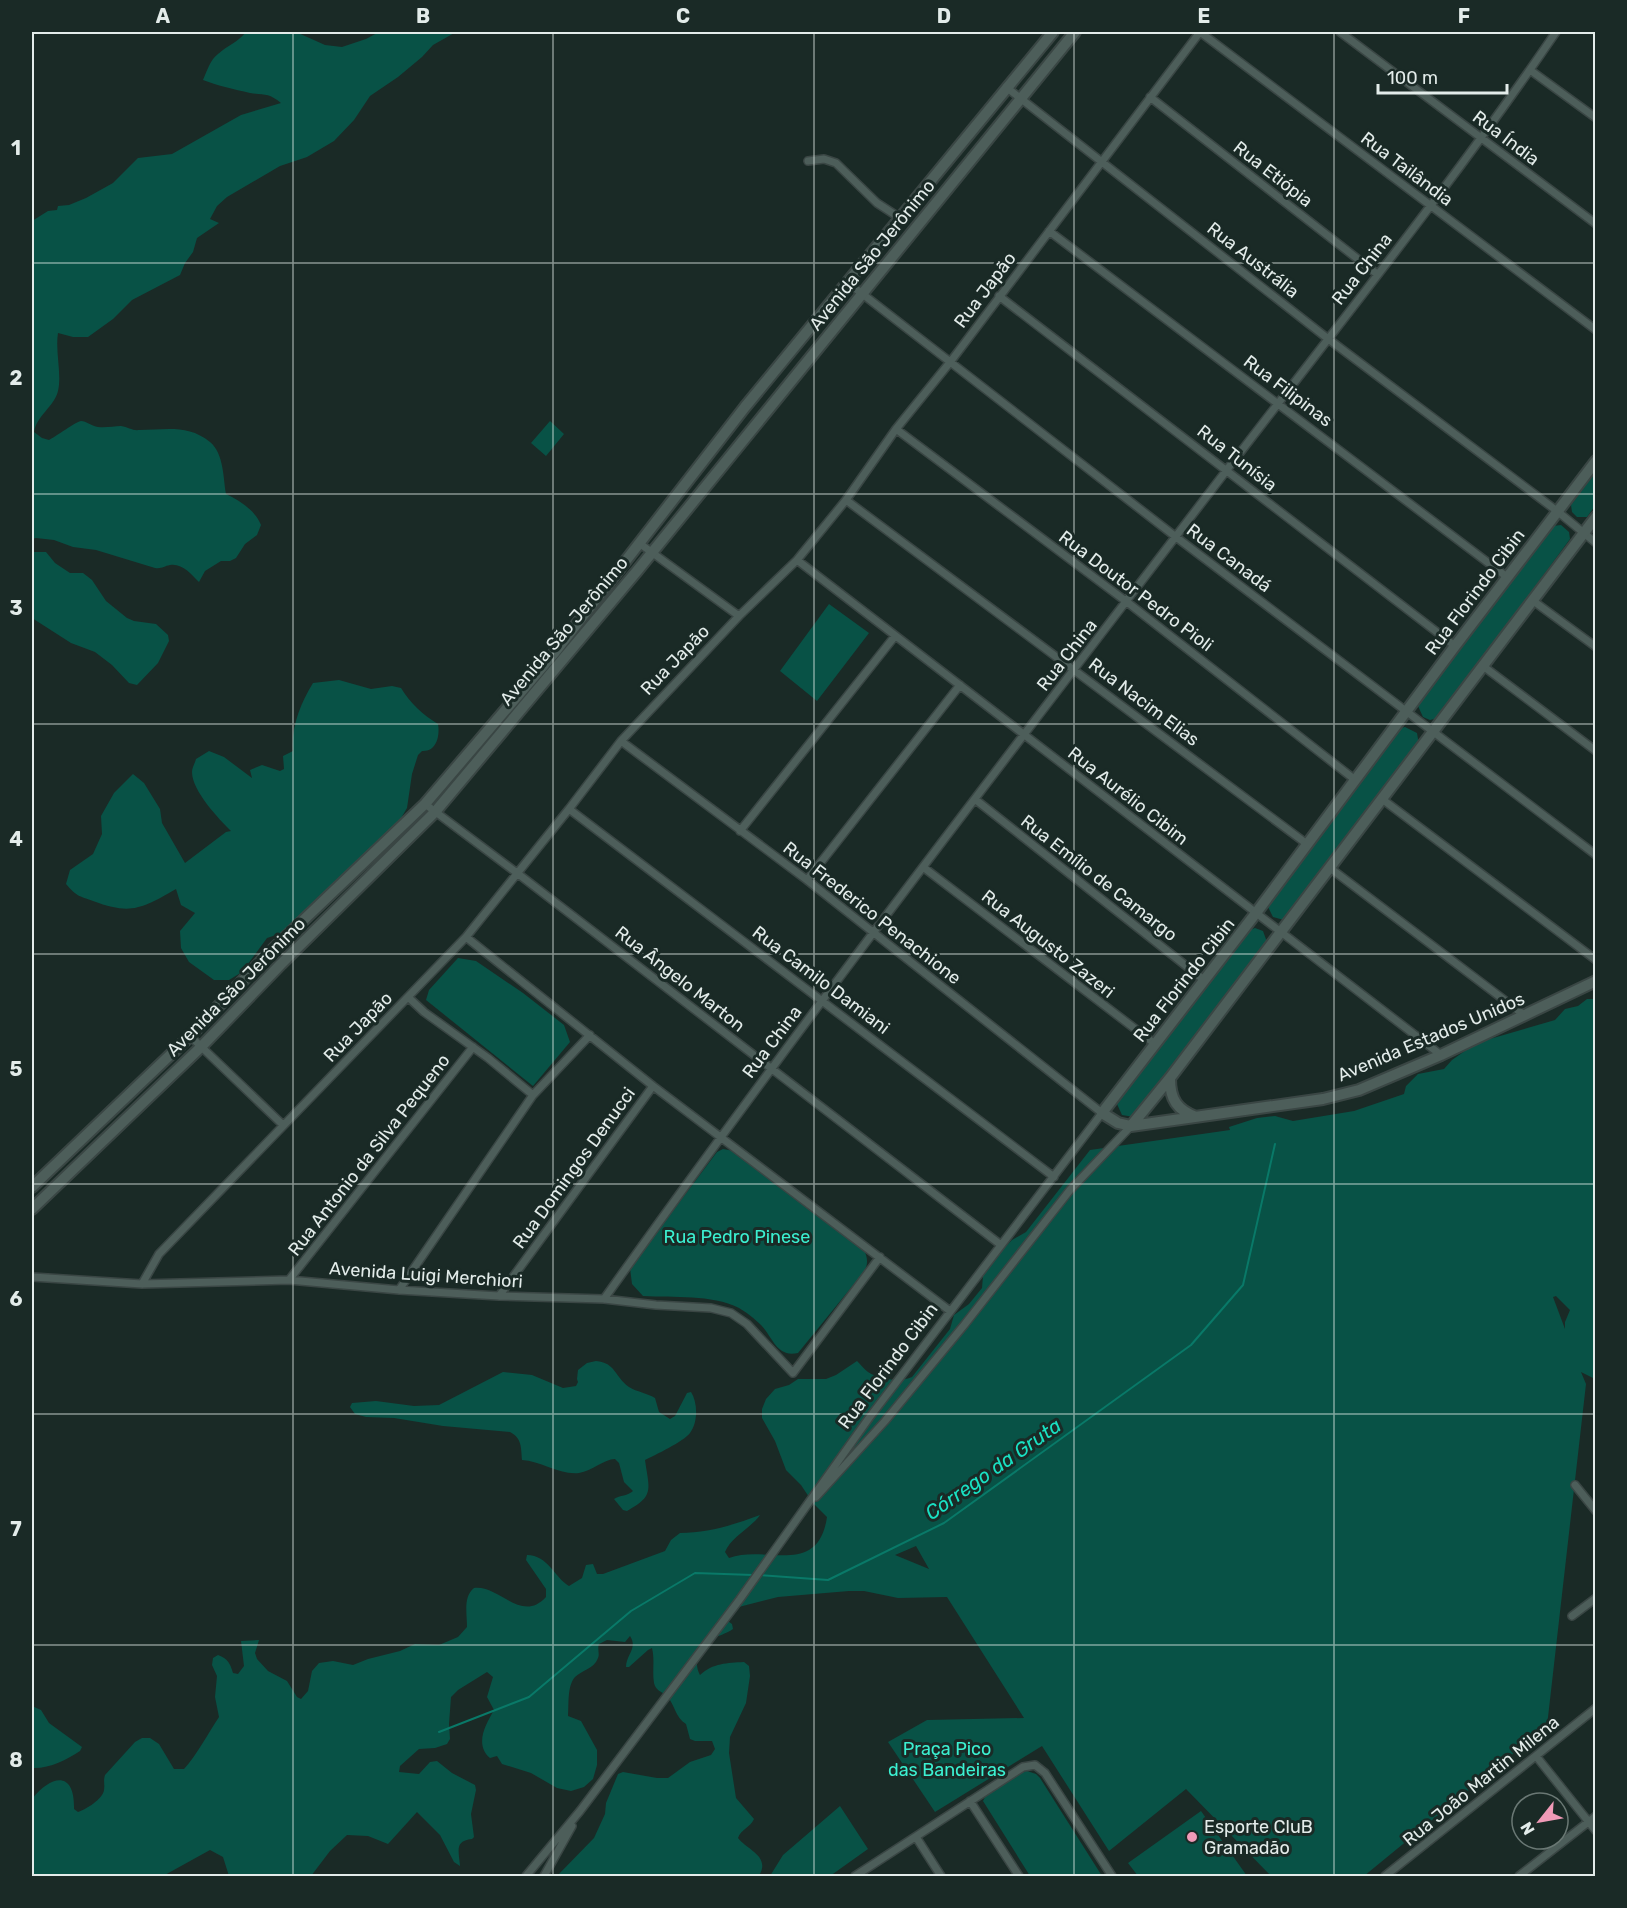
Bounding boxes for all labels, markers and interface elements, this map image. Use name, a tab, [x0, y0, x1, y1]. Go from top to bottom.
text: A	[156, 4, 171, 28]
text: B	[416, 4, 430, 28]
text: C	[676, 4, 690, 28]
text: D	[937, 4, 951, 28]
text: E	[1198, 4, 1210, 28]
text: F	[1458, 4, 1470, 28]
scale bar	[1378, 57, 1507, 95]
text: 100 m	[1387, 67, 1438, 89]
street label: Rua Índia	[1468, 106, 1544, 170]
street label: Rua Tailândia	[1357, 127, 1457, 211]
text: 1	[11, 136, 21, 160]
street label: Rua Etiópia	[1229, 136, 1317, 212]
street label: Avenida São Jerônimo	[804, 175, 940, 335]
street label: Rua Austrália	[1203, 217, 1303, 303]
street label: Rua China	[1327, 229, 1397, 309]
street label: Rua Japão	[949, 248, 1021, 332]
street label: Rua Filipinas	[1239, 350, 1337, 432]
text: 2	[10, 366, 23, 390]
street label: Rua Tunísia	[1193, 420, 1281, 496]
street label: Rua Canadá	[1182, 519, 1276, 597]
street label: Rua Florindo Cibin	[1420, 525, 1530, 659]
street label: Rua Doutor Pedro Pioli	[1055, 526, 1217, 656]
street label: Avenida São Jerônimo	[495, 552, 633, 710]
text: 3	[9, 596, 23, 620]
street label: Rua China	[1032, 615, 1102, 695]
street label: Rua Japão	[636, 620, 714, 700]
street label: Rua Nacim Elias	[1084, 653, 1204, 751]
street label: Rua Aurélio Cibim	[1063, 742, 1193, 850]
street label: Rua Emílio de Camargo	[1016, 810, 1182, 946]
text: 4	[9, 827, 23, 851]
street label: Rua Frederico Penachione	[779, 837, 965, 989]
street label: Rua Augusto Zazeri	[977, 885, 1119, 1003]
street label: Avenida São Jerônimo	[162, 913, 310, 1061]
street label: Rua Florindo Cibin	[1129, 913, 1239, 1047]
street label: Rua Ângelo Marton	[611, 921, 749, 1037]
street label: Rua Camilo Damiani	[748, 921, 894, 1039]
street label: Rua Japão	[319, 987, 397, 1067]
street label: Avenida Estados Unidos	[1334, 988, 1528, 1086]
street label: Rua China	[738, 1001, 806, 1083]
street label: Rua Antonio da Silva Pequeno	[283, 1050, 455, 1260]
text: 5	[10, 1057, 23, 1081]
street label: Rua Domingos Denucci	[508, 1083, 640, 1253]
park label: Rua Pedro Pinese	[664, 1226, 810, 1248]
street label: Avenida Luigi Merchiori	[329, 1257, 523, 1293]
text: 6	[9, 1287, 23, 1311]
street label: Rua Florindo Cibin	[833, 1299, 943, 1433]
water label: Córrego da Gruta	[920, 1413, 1066, 1525]
text: 7	[10, 1517, 22, 1541]
street label: Rua João Martin Milena	[1398, 1711, 1564, 1851]
park label: Praça Pico das Bandeiras	[888, 1738, 1006, 1781]
text: 8	[9, 1748, 23, 1772]
north arrow	[1510, 1791, 1570, 1851]
place label: Esporte CluB Gramadão	[1204, 1816, 1313, 1859]
text: N	[1516, 1819, 1539, 1838]
marker: Esporte CluB Gramadão	[1185, 1830, 1199, 1844]

